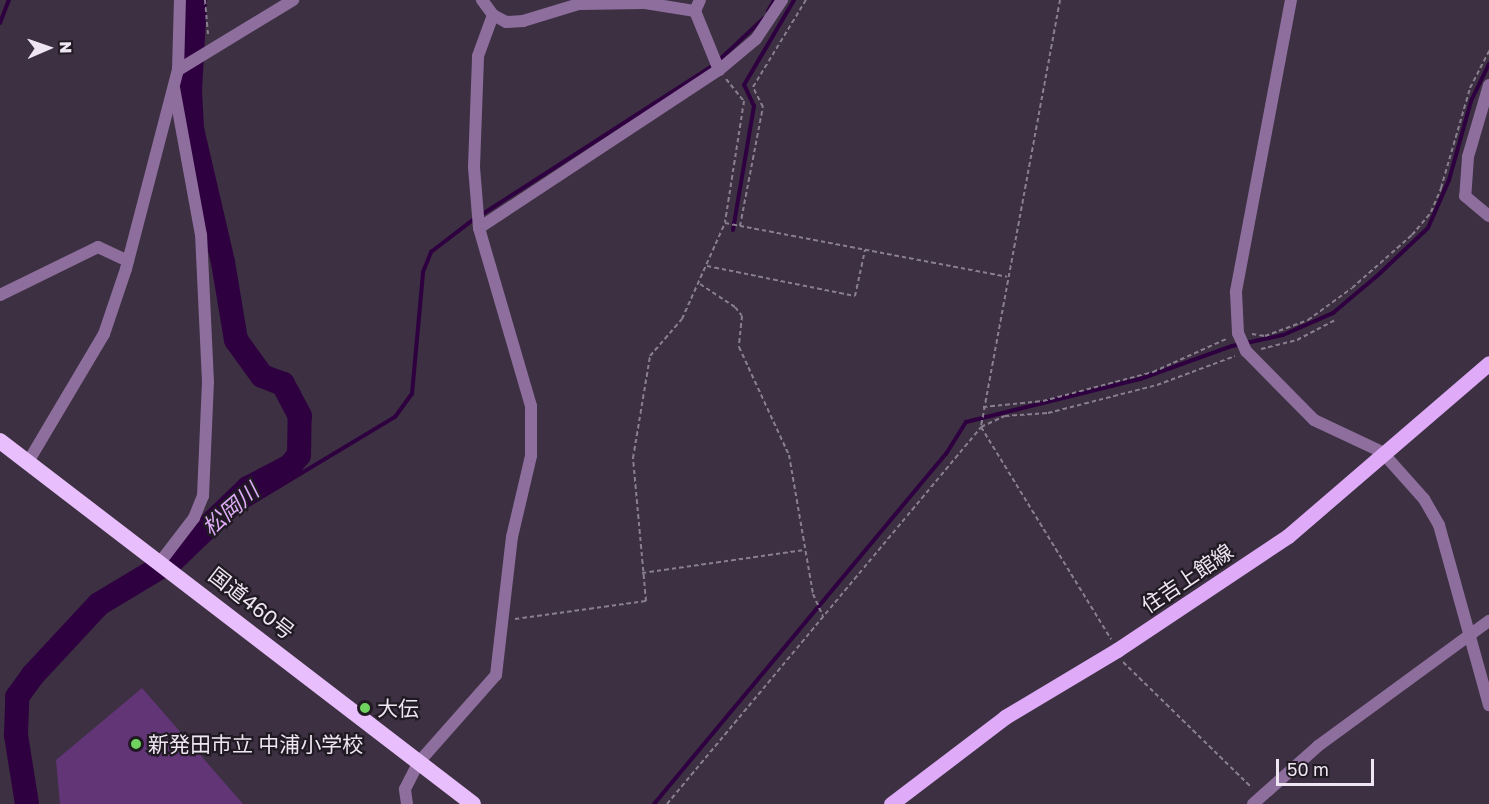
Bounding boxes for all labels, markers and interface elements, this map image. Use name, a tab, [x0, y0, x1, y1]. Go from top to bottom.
north arrow	[18, 18, 78, 78]
text: N	[56, 41, 76, 54]
water label: 松岡川	[196, 477, 264, 541]
street label: 住吉上館線	[1136, 538, 1238, 618]
street label: 国道460号	[204, 562, 300, 644]
place label: 大伝	[377, 695, 419, 721]
marker: 大伝	[358, 701, 372, 715]
place label: 新発田市立 中浦小学校	[148, 731, 363, 757]
marker: 新発田市立 中浦小学校	[129, 737, 143, 751]
scale bar	[1279, 747, 1376, 785]
text: 50 m	[1287, 758, 1329, 780]

